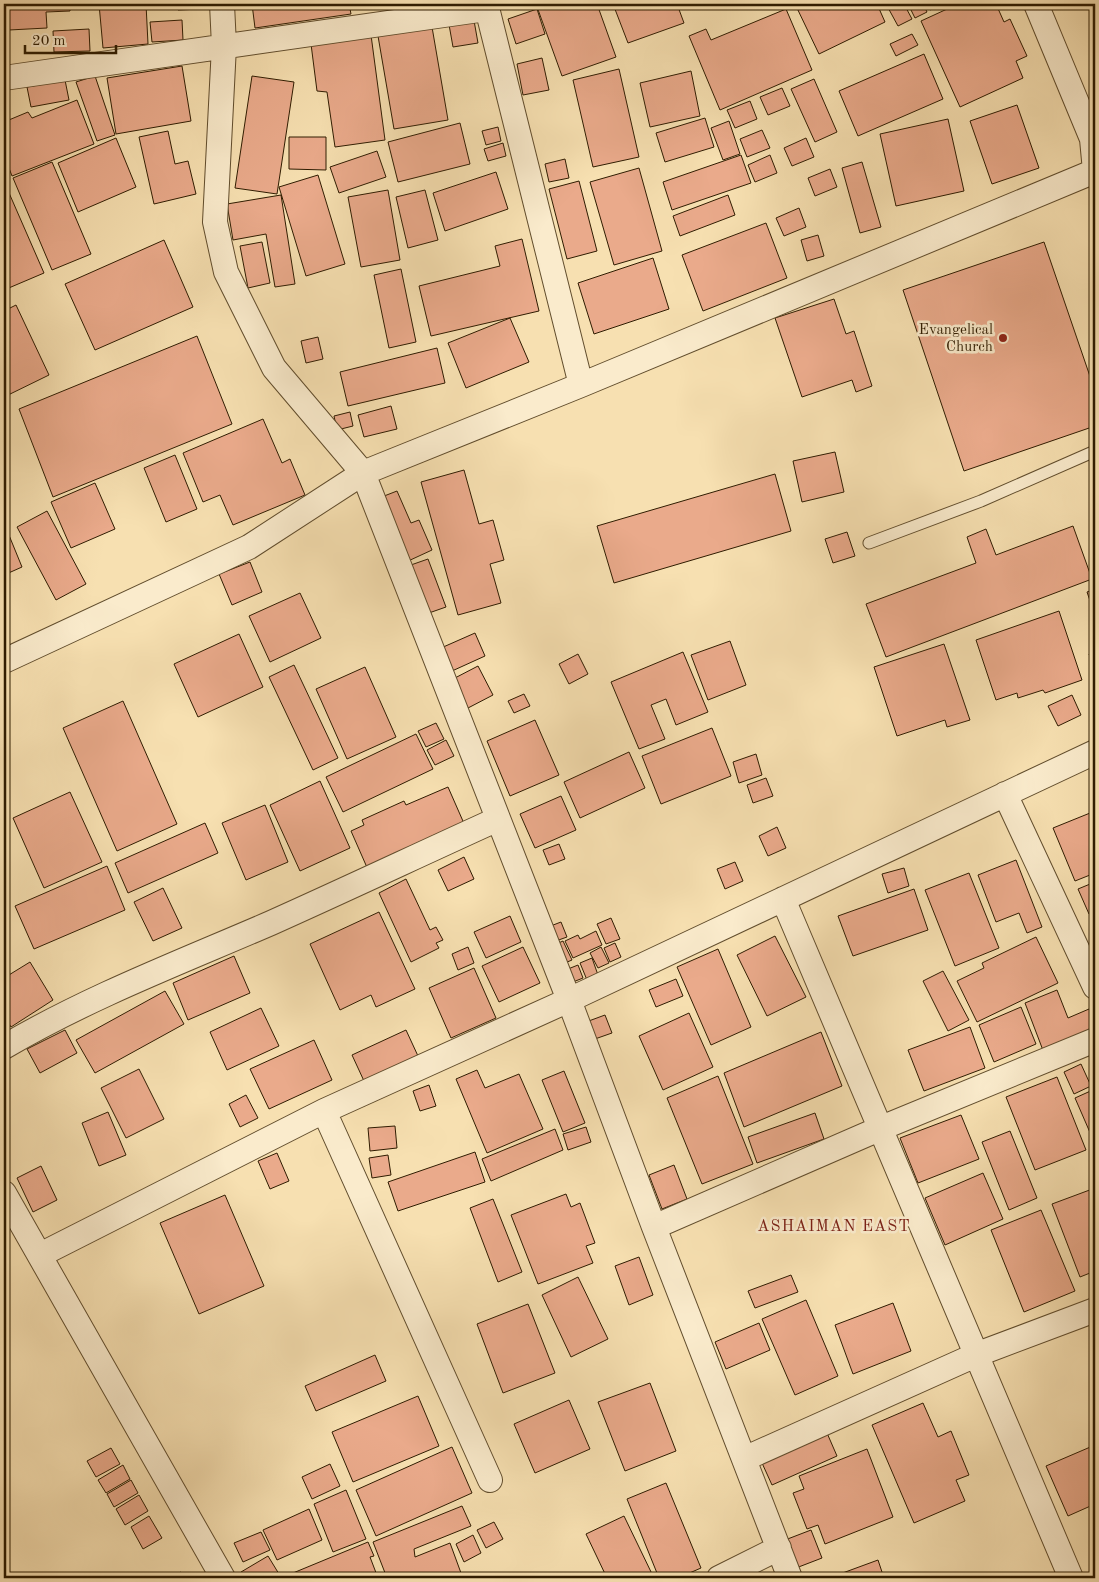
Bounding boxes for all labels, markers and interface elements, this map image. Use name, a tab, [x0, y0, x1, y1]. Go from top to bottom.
scale bar	[25, 22, 116, 54]
text: 20 m	[32, 34, 66, 49]
place label: Evangelical Church	[919, 323, 993, 355]
marker: Evangelical Church	[997, 332, 1009, 344]
district label: ASHAIMAN EAST	[757, 1219, 911, 1235]

